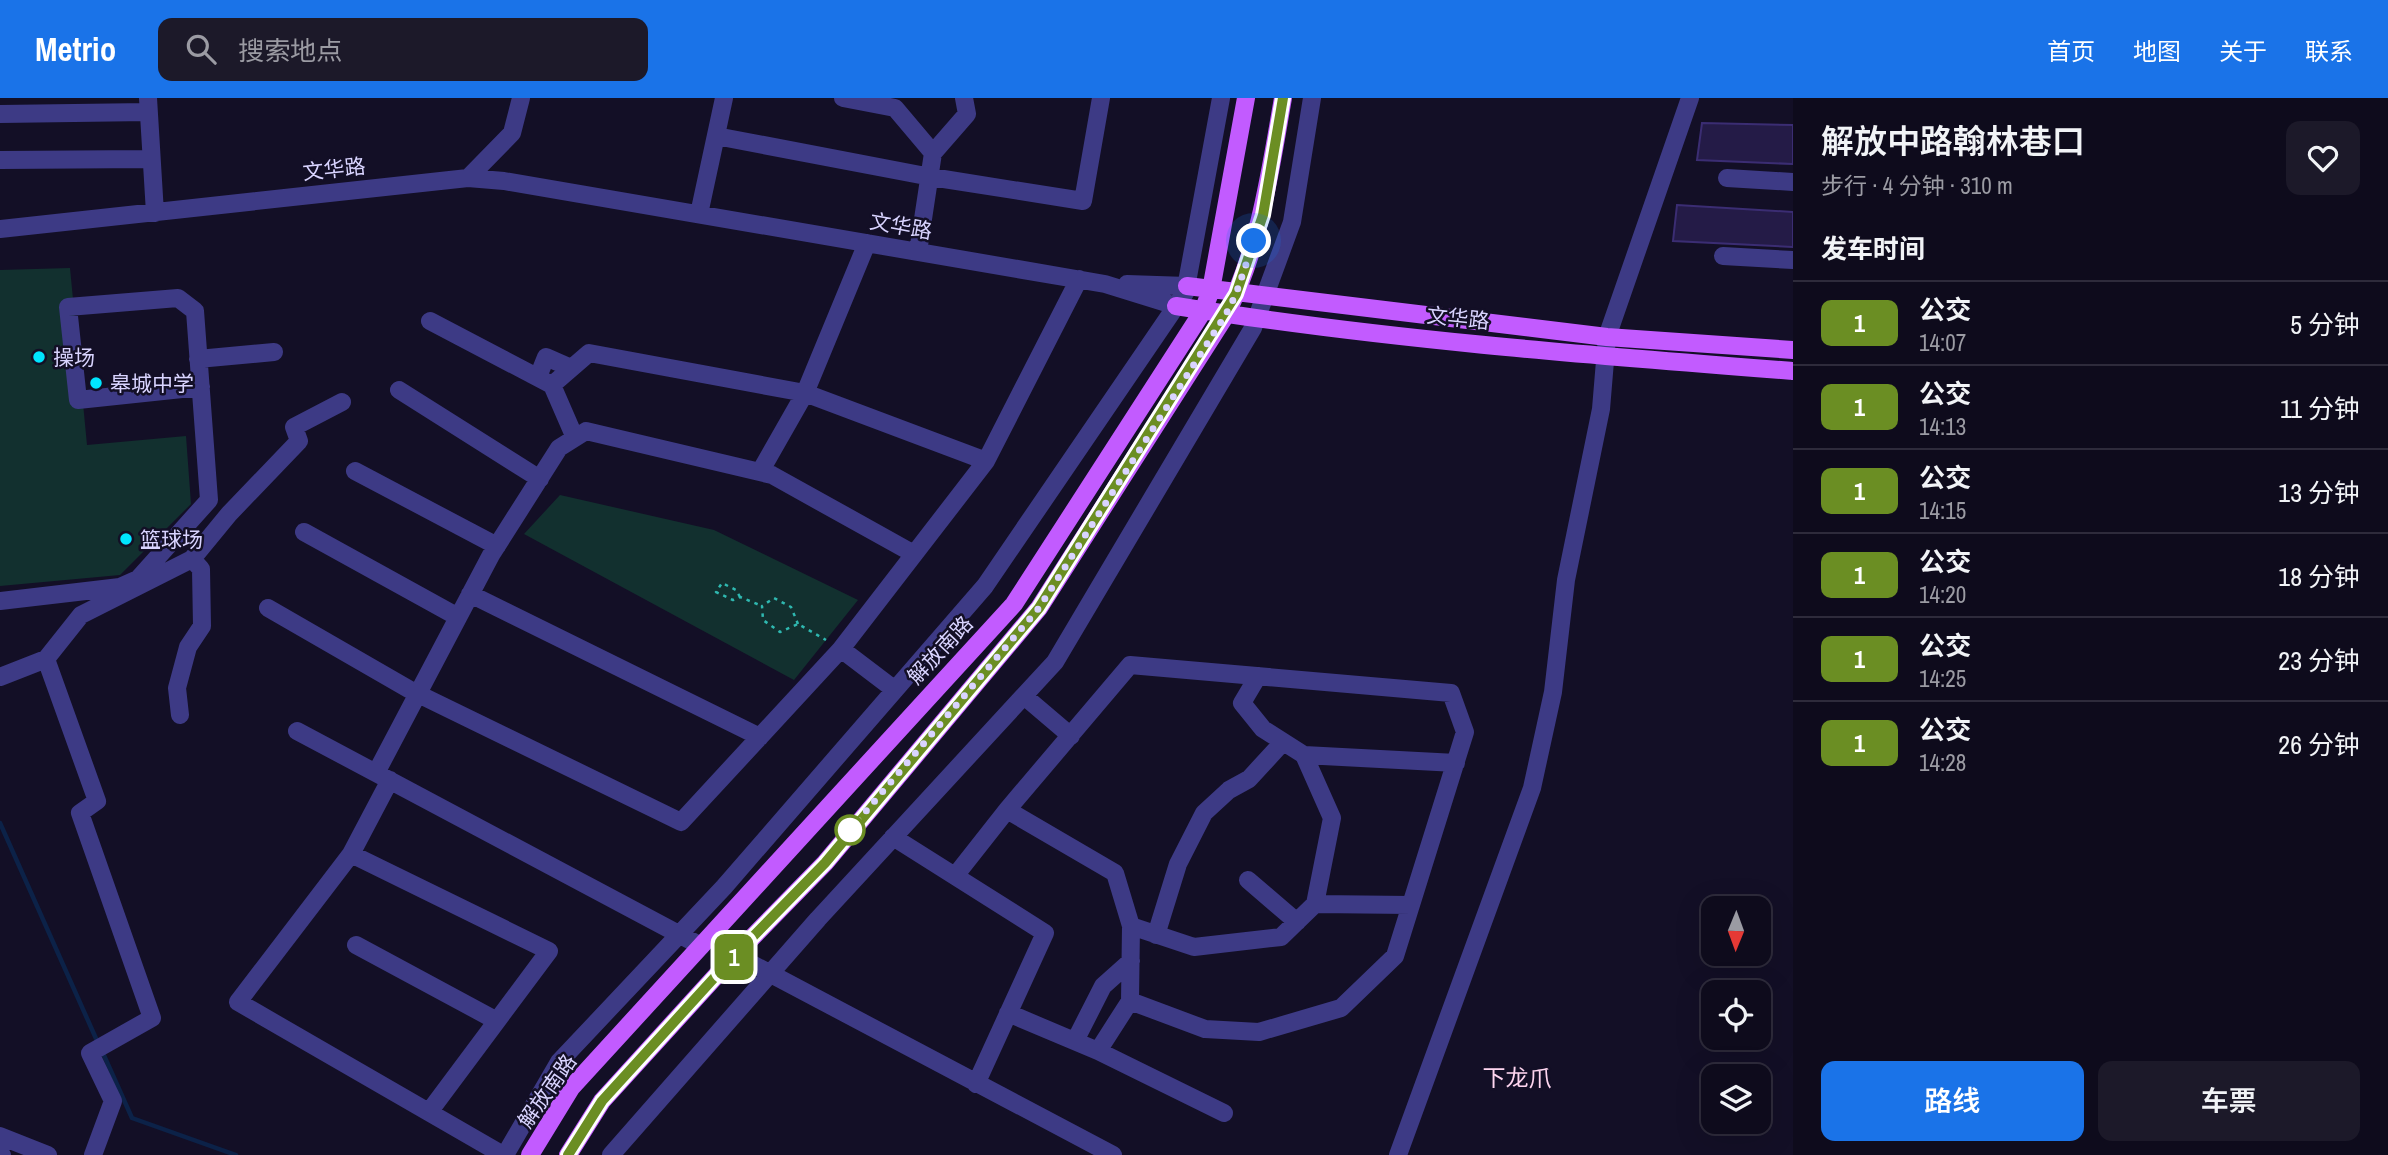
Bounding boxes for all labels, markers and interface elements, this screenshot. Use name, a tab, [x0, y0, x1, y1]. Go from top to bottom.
search box	[158, 18, 648, 81]
text: Metrio	[35, 27, 116, 71]
icon: search	[182, 30, 220, 68]
text: 搜索地点	[238, 33, 342, 68]
text: 首页	[2047, 35, 2095, 67]
text: 地图	[2133, 35, 2181, 67]
text: 关于	[2219, 35, 2267, 67]
text: 联系	[2305, 35, 2353, 67]
text: 解放中路翰林巷口	[1821, 119, 2085, 163]
button: heart	[2286, 121, 2360, 195]
street label: 文华路	[301, 151, 367, 187]
text: 步行 · 4 分钟 · 310 m	[1821, 170, 2013, 201]
street label: 文华路	[867, 206, 935, 246]
your location	[1236, 223, 1271, 258]
text: 发车时间	[1821, 231, 1925, 266]
text: 公交	[1919, 292, 1971, 327]
street label: 文华路	[1425, 300, 1491, 336]
text: 1	[1854, 307, 1865, 339]
text: 5 分钟	[2290, 307, 2360, 342]
text: 14:07	[1919, 327, 1966, 358]
place label: 操场	[53, 343, 95, 372]
marker: 操场	[31, 349, 47, 365]
place label: 皋城中学	[110, 369, 194, 398]
marker: 皋城中学	[88, 375, 104, 391]
text: 公交	[1919, 376, 1971, 411]
text: 1	[1854, 391, 1865, 423]
text: 11 分钟	[2280, 391, 2360, 426]
text: 14:13	[1919, 411, 1966, 442]
text: 公交	[1919, 460, 1971, 495]
text: 1	[1854, 475, 1865, 507]
text: 13 分钟	[2278, 475, 2360, 510]
text: 14:15	[1919, 495, 1966, 526]
place label: 篮球场	[140, 525, 203, 554]
marker: 篮球场	[118, 531, 134, 547]
text: 公交	[1919, 544, 1971, 579]
text: 1	[1854, 559, 1865, 591]
text: 18 分钟	[2278, 559, 2360, 594]
text: 14:20	[1919, 579, 1966, 610]
street label: 解放南路	[901, 609, 979, 691]
text: 公交	[1919, 628, 1971, 663]
text: 1	[1854, 643, 1865, 675]
text: 23 分钟	[2278, 643, 2360, 678]
text: 14:25	[1919, 663, 1966, 694]
text: 公交	[1919, 712, 1971, 747]
text: 1	[1854, 727, 1865, 759]
text: 26 分钟	[2278, 727, 2360, 762]
text: 14:28	[1919, 747, 1966, 778]
unlabelled marker	[835, 815, 865, 845]
north arrow	[1701, 896, 1771, 966]
map controls	[1701, 896, 1771, 1134]
line badge: 1	[711, 934, 757, 980]
text: 1	[729, 941, 739, 973]
button: locate	[1701, 980, 1771, 1050]
street label: 解放南路	[511, 1048, 583, 1134]
button: 路线	[1821, 1061, 2084, 1141]
button: 车票	[2098, 1061, 2360, 1141]
district label: 下龙爪	[1483, 1062, 1552, 1093]
button: layers	[1701, 1064, 1771, 1134]

